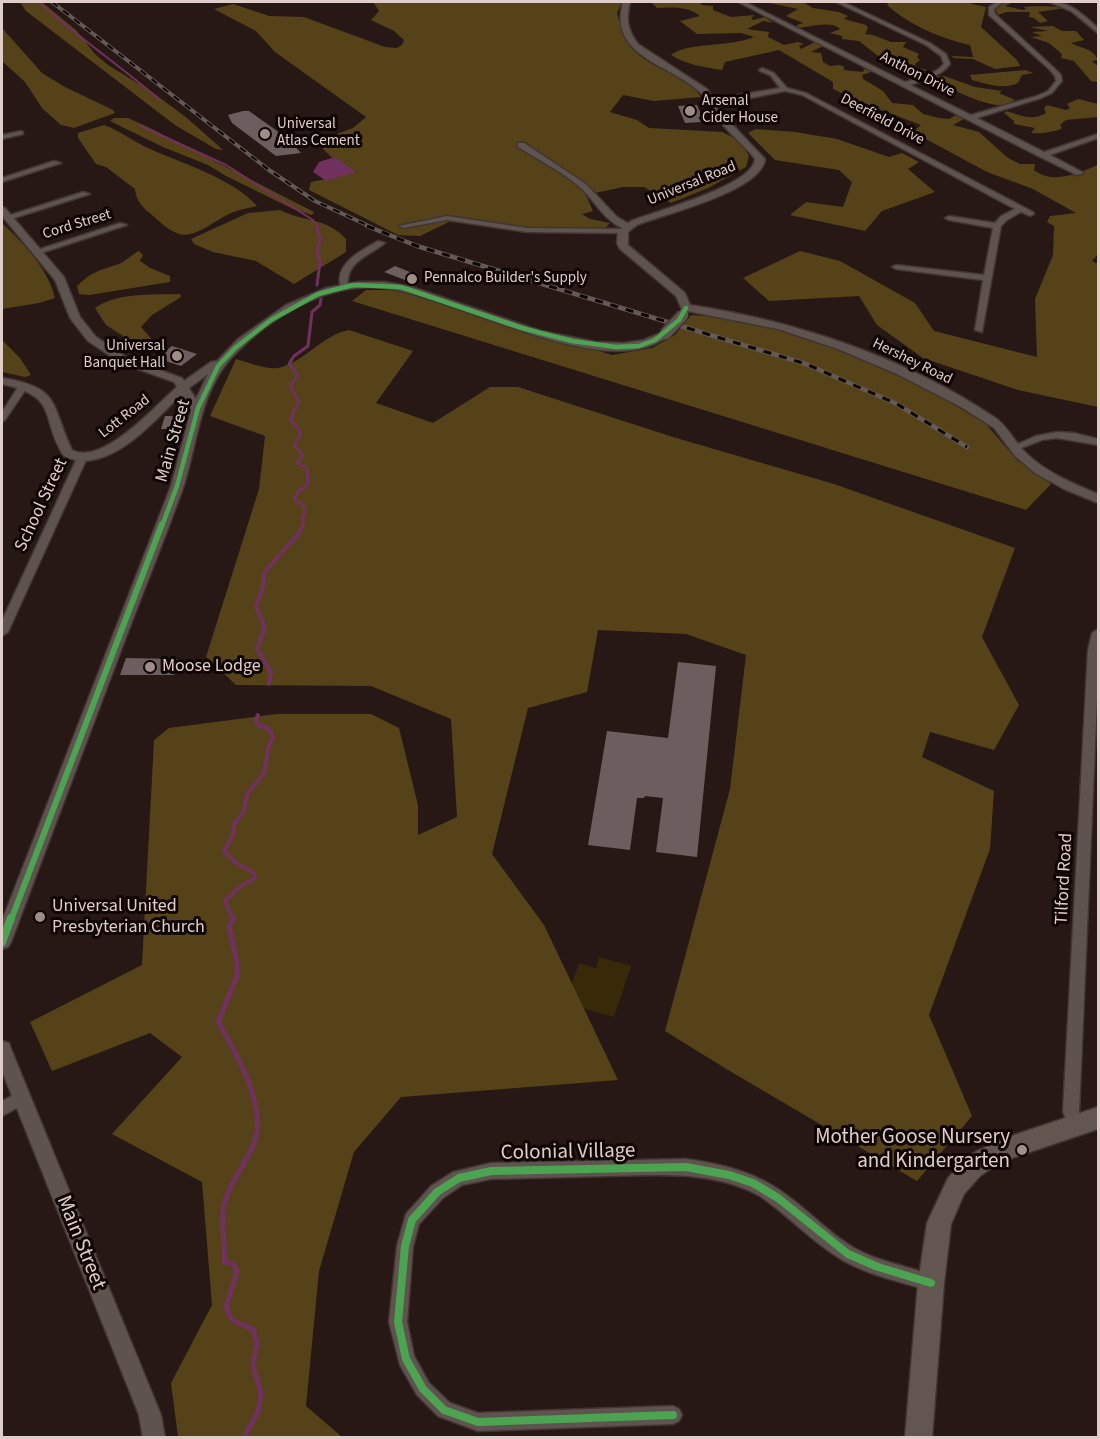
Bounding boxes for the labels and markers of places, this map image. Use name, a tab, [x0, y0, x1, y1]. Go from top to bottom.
place label: Arsenal Cider House	[702, 93, 778, 128]
marker: Arsenal Cider House	[683, 104, 697, 118]
place label: Universal Atlas Cement	[277, 116, 360, 151]
marker: Universal Atlas Cement	[258, 127, 272, 141]
place label: Pennalco Builder's Supply	[424, 270, 587, 288]
marker: Pennalco Builder's Supply	[405, 272, 419, 286]
place label: Universal Banquet Hall	[84, 338, 165, 373]
marker: Universal Banquet Hall	[170, 349, 184, 363]
place label: Moose Lodge	[162, 656, 261, 678]
marker: Moose Lodge	[143, 660, 157, 674]
place label: Universal United Presbyterian Church	[52, 896, 205, 938]
marker: Universal United Presbyterian Church	[33, 910, 47, 924]
place label: Mother Goose Nursery and Kindergarten	[815, 1125, 1010, 1175]
marker: Mother Goose Nursery and Kindergarten	[1015, 1143, 1029, 1157]

